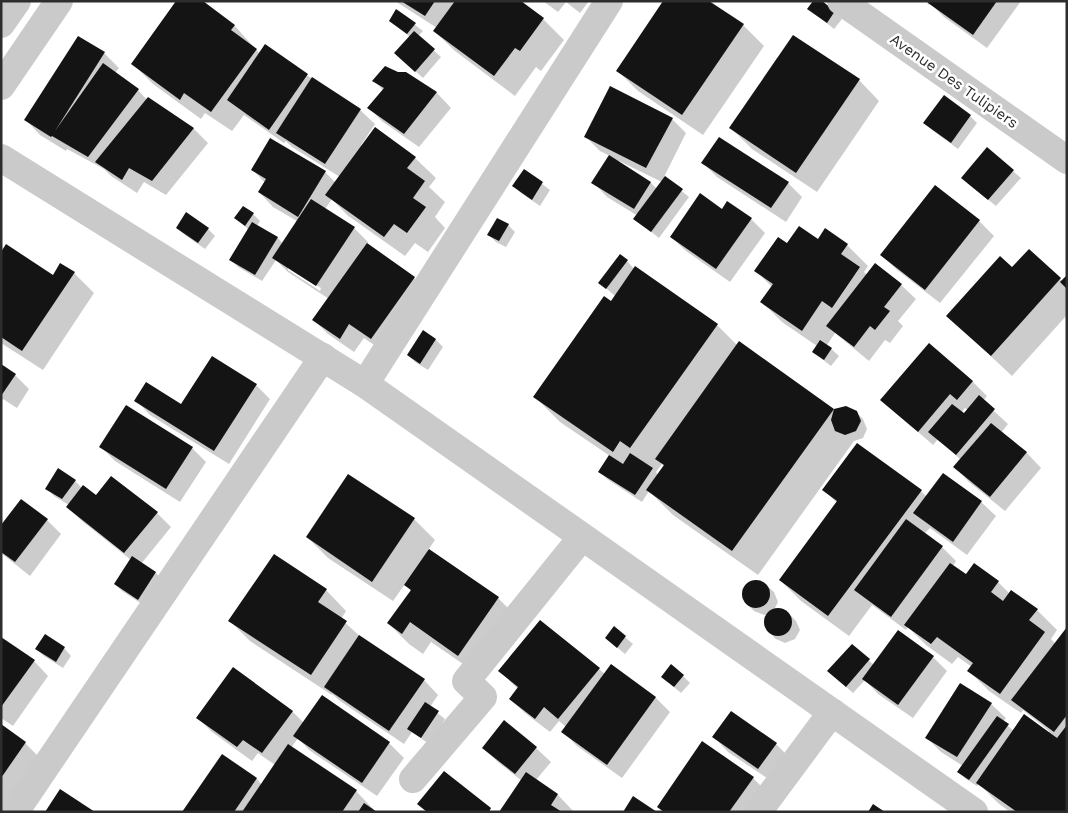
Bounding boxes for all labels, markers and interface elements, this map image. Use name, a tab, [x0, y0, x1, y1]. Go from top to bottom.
street label: Avenue Des Tulipiers	[887, 30, 1021, 132]

